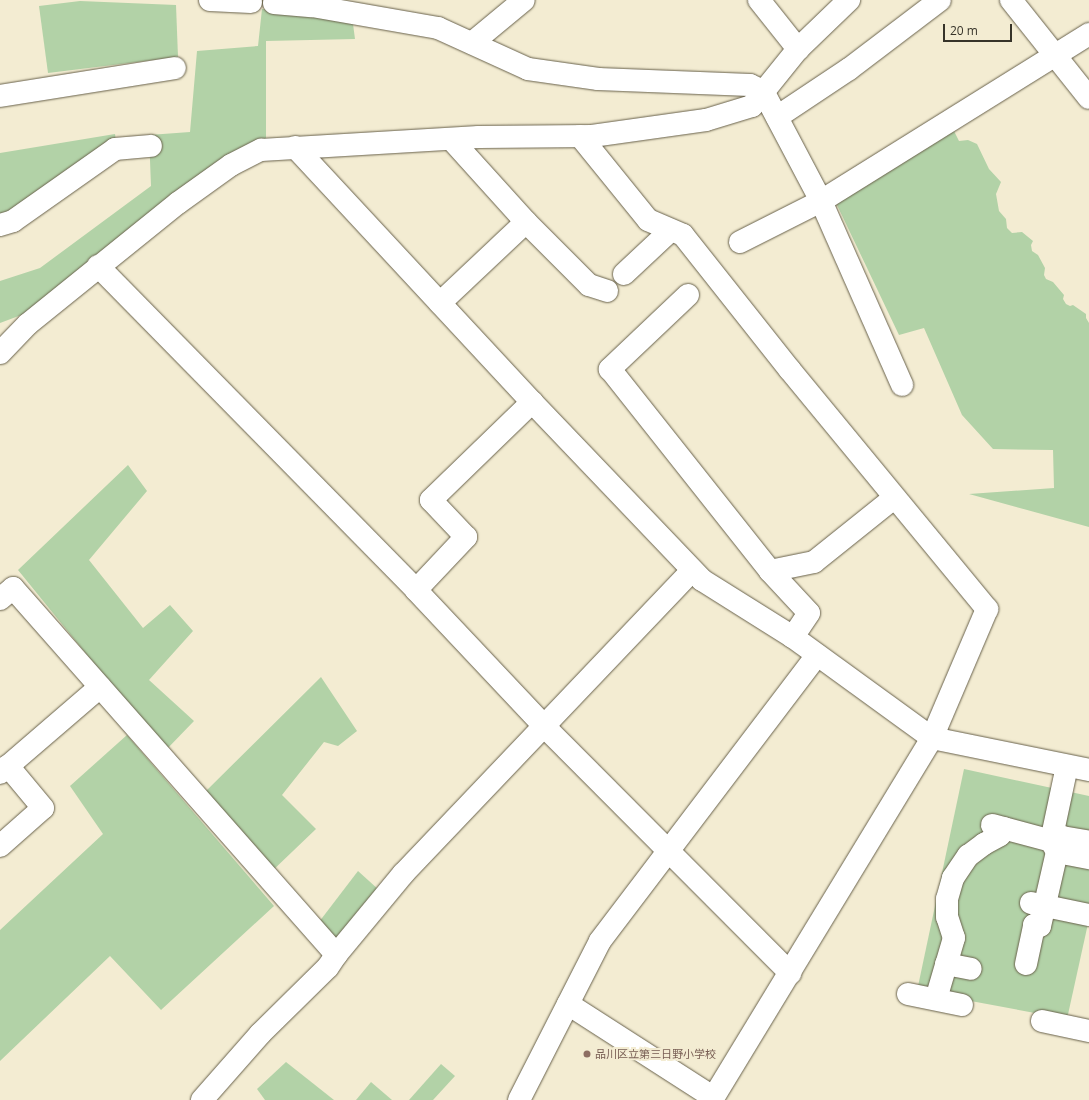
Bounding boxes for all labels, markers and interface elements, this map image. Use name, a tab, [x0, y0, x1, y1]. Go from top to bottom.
scale bar	[945, 16, 1014, 42]
text: 20 m	[950, 22, 978, 39]
place label: 品川区立第三日野小学校	[595, 1047, 716, 1061]
marker: 品川区立第三日野小学校	[582, 1049, 592, 1059]

